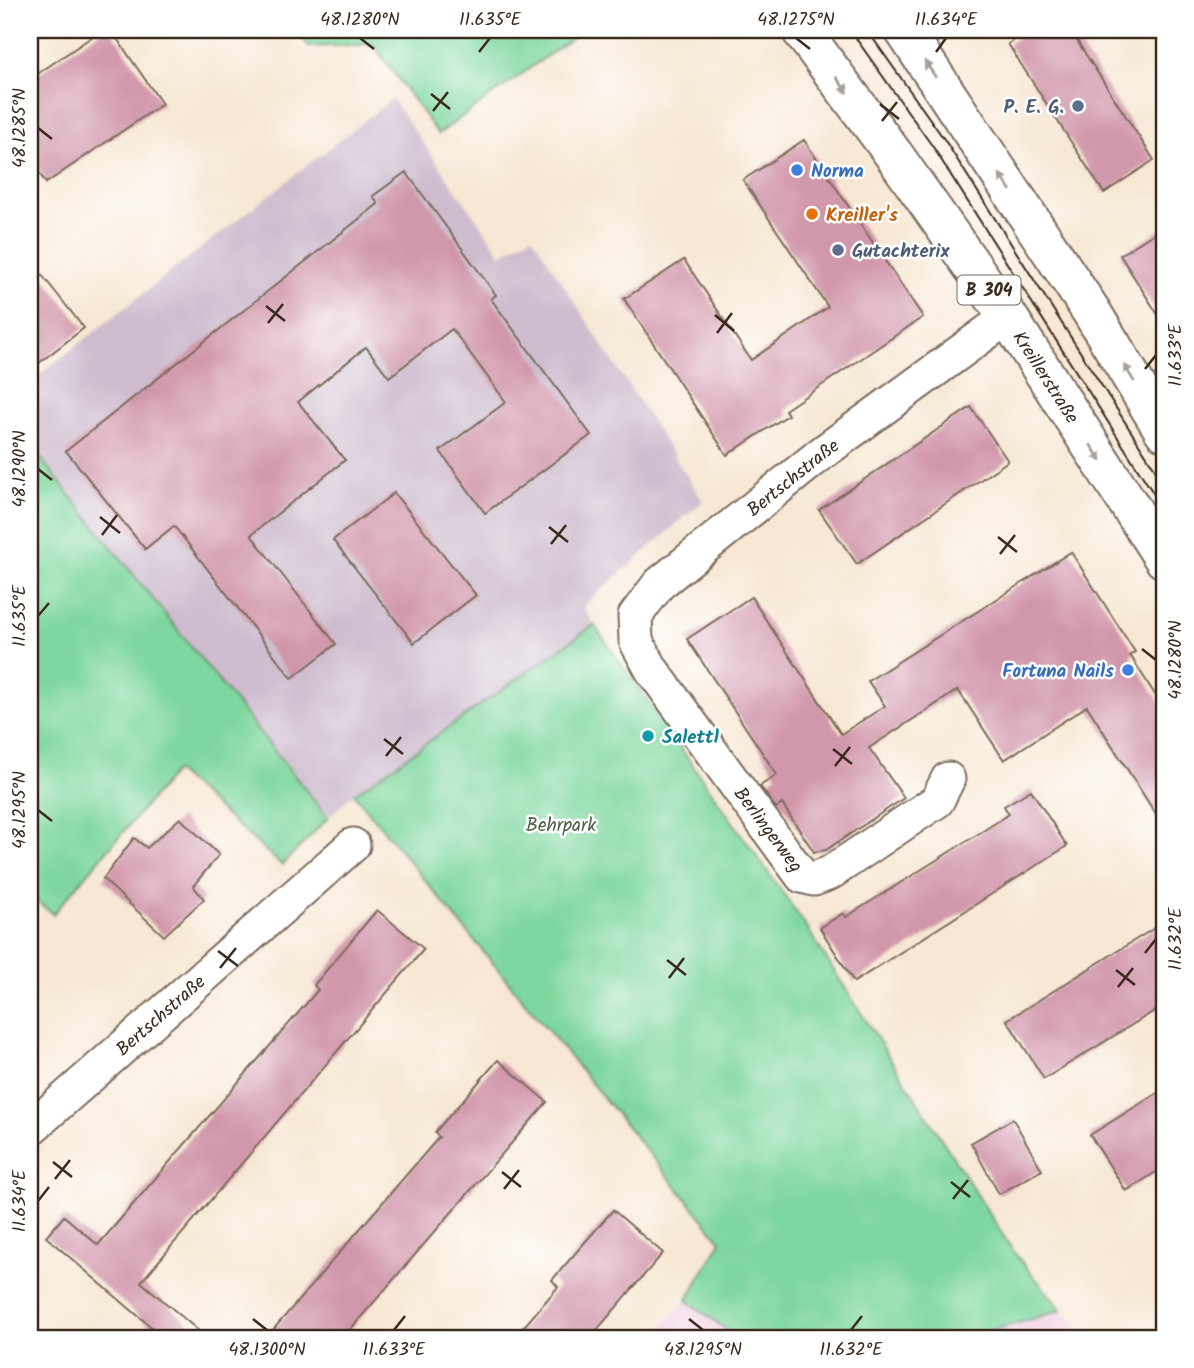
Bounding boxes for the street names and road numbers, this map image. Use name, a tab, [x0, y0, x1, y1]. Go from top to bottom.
road number: B 304	[958, 276, 1020, 304]
street label: Kreillerstraße	[1004, 326, 1086, 431]
street label: Bertschstraße	[741, 432, 847, 525]
street label: Berlingerweg	[725, 781, 810, 879]
street label: Bertschstraße	[109, 968, 213, 1064]

